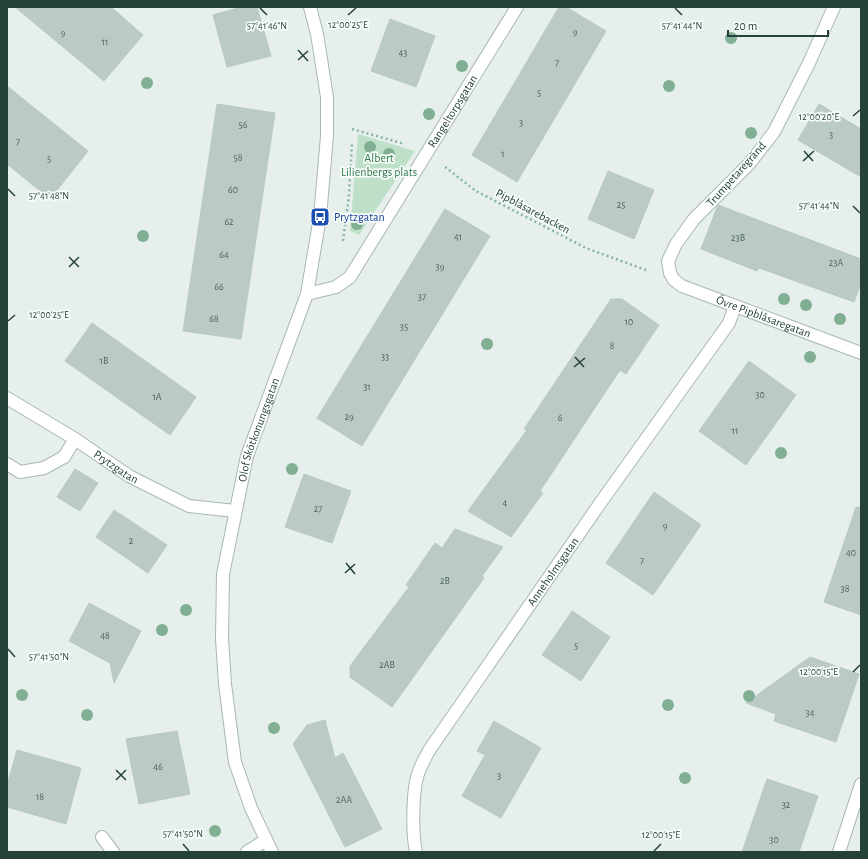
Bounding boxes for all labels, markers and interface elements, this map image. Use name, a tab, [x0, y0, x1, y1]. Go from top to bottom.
scale bar	[728, 12, 828, 38]
text: 12°00'25"E	[328, 20, 368, 30]
text: 20 m	[734, 20, 757, 32]
text: 57°41'46"N	[247, 21, 287, 31]
text: 57°41'44"N	[662, 21, 702, 31]
house number: 9	[573, 27, 578, 37]
house number: 9	[61, 28, 66, 38]
house number: 11	[102, 37, 108, 47]
house number: 43	[399, 48, 407, 58]
house number: 7	[555, 58, 559, 68]
street label: Rangeltorpsgatan	[426, 73, 480, 150]
house number: 5	[537, 88, 541, 98]
text: 12°00'20"E	[799, 112, 839, 122]
house number: 3	[519, 118, 523, 128]
house number: 56	[239, 120, 248, 130]
house number: 3	[829, 130, 833, 140]
house number: 7	[16, 137, 20, 147]
street label: Trumpetaregränd	[704, 139, 768, 209]
house number: 1	[501, 149, 505, 159]
park label: Albert Lilienbergs plats	[341, 152, 417, 178]
house number: 58	[234, 153, 243, 163]
house number: 5	[47, 154, 51, 164]
house number: 60	[228, 185, 238, 195]
street label: Pipblåsarebacken	[494, 186, 572, 236]
text: 57°41'48"N	[29, 191, 69, 201]
house number: 25	[617, 200, 625, 210]
text: 57°41'44"N	[799, 201, 839, 211]
bus stop icon: Prytzgatan	[309, 206, 331, 228]
place label: Prytzgatan	[334, 211, 385, 224]
house number: 62	[224, 217, 234, 227]
house number: 41	[454, 232, 462, 242]
house number: 23B	[731, 233, 745, 243]
house number: 64	[219, 250, 229, 260]
house number: 23A	[829, 258, 843, 268]
house number: 39	[436, 262, 445, 272]
house number: 66	[214, 282, 224, 292]
house number: 37	[418, 292, 426, 302]
street label: Övre Pipblåsaregatan	[715, 292, 812, 340]
text: 12°00'25"E	[29, 310, 69, 320]
house number: 68	[209, 314, 219, 324]
house number: 10	[625, 317, 633, 327]
house number: 35	[400, 322, 408, 332]
house number: 8	[610, 341, 615, 351]
house number: 33	[381, 352, 389, 362]
house number: 1B	[100, 356, 108, 366]
street label: Olof Skötkonungsgatan	[236, 376, 281, 483]
house number: 31	[363, 382, 371, 392]
house number: 30	[755, 390, 765, 400]
house number: 1A	[152, 392, 162, 402]
house number: 29	[344, 412, 354, 422]
house number: 6	[558, 413, 563, 423]
house number: 11	[732, 426, 738, 436]
street label: Prytzgatan	[92, 448, 140, 486]
house number: 4	[503, 498, 508, 508]
house number: 27	[314, 504, 322, 514]
house number: 9	[663, 521, 668, 531]
street label: Anneholmsgatan	[525, 535, 581, 608]
house number: 2	[129, 536, 134, 546]
house number: 40	[846, 548, 856, 558]
house number: 7	[640, 556, 644, 566]
house number: 2B	[440, 576, 450, 586]
house number: 38	[841, 584, 850, 594]
house number: 48	[100, 631, 110, 641]
house number: 5	[574, 641, 578, 651]
text: 57°41'50"N	[29, 652, 69, 662]
house number: 2AB	[379, 660, 395, 670]
text: 12°00'15"E	[800, 667, 838, 677]
house number: 34	[806, 708, 815, 718]
house number: 46	[153, 762, 163, 772]
house number: 3	[497, 771, 501, 781]
house number: 18	[36, 792, 44, 802]
house number: 2AA	[336, 795, 352, 805]
house number: 32	[782, 800, 791, 810]
text: 57°41'50"N	[163, 829, 203, 839]
text: 12°00'15"E	[642, 830, 680, 840]
house number: 30	[769, 835, 779, 845]

